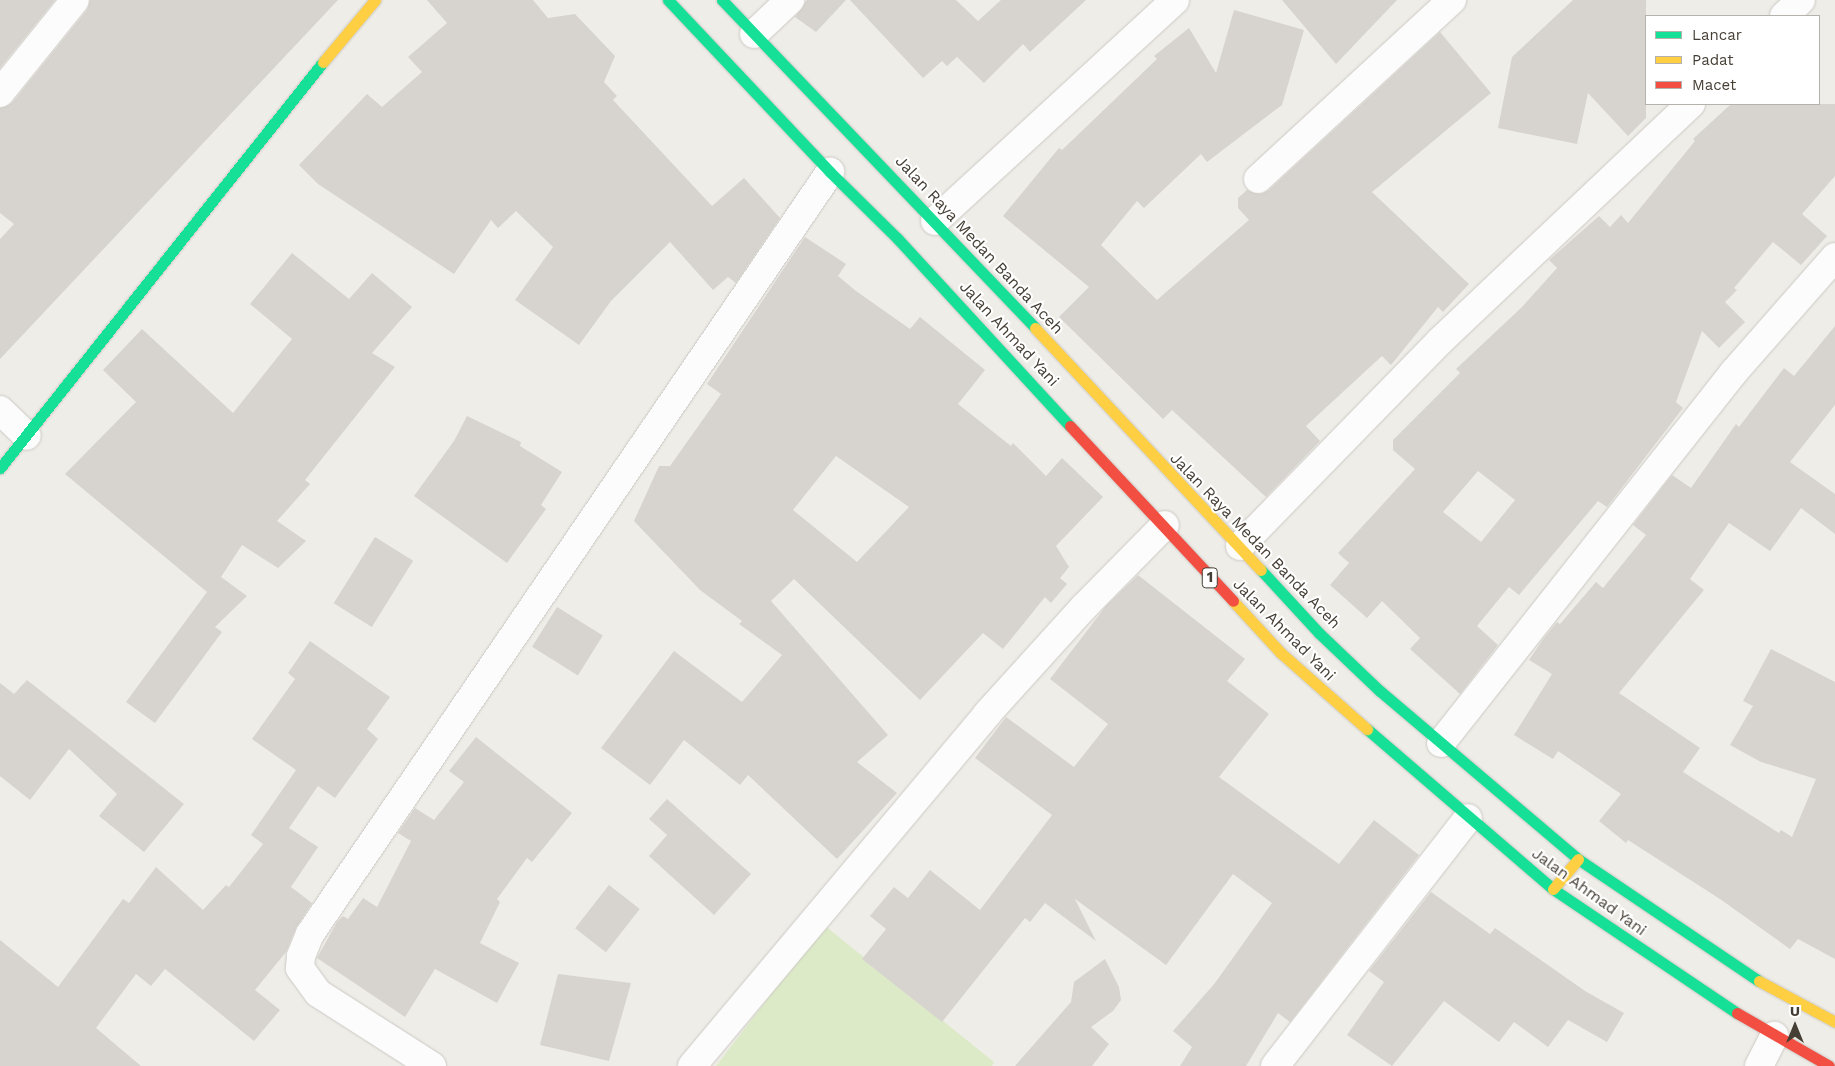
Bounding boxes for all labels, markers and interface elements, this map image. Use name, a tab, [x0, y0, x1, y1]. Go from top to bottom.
legend	[1645, 15, 1820, 105]
text: Lancar	[1692, 26, 1742, 44]
text: Padat	[1692, 51, 1734, 69]
text: Macet	[1692, 76, 1736, 94]
street label: Jalan Raya Medan Banda Aceh	[891, 151, 1067, 339]
street label: Jalan Ahmad Yani	[955, 277, 1063, 391]
street label: Jalan Raya Medan Banda Aceh	[1165, 449, 1345, 633]
road number: 1	[1201, 566, 1219, 590]
street label: Jalan Ahmad Yani	[1228, 574, 1340, 686]
street label: Jalan Ahmad Yani	[1527, 844, 1651, 940]
north arrow	[1770, 1001, 1820, 1051]
text: U	[1790, 1003, 1800, 1019]

